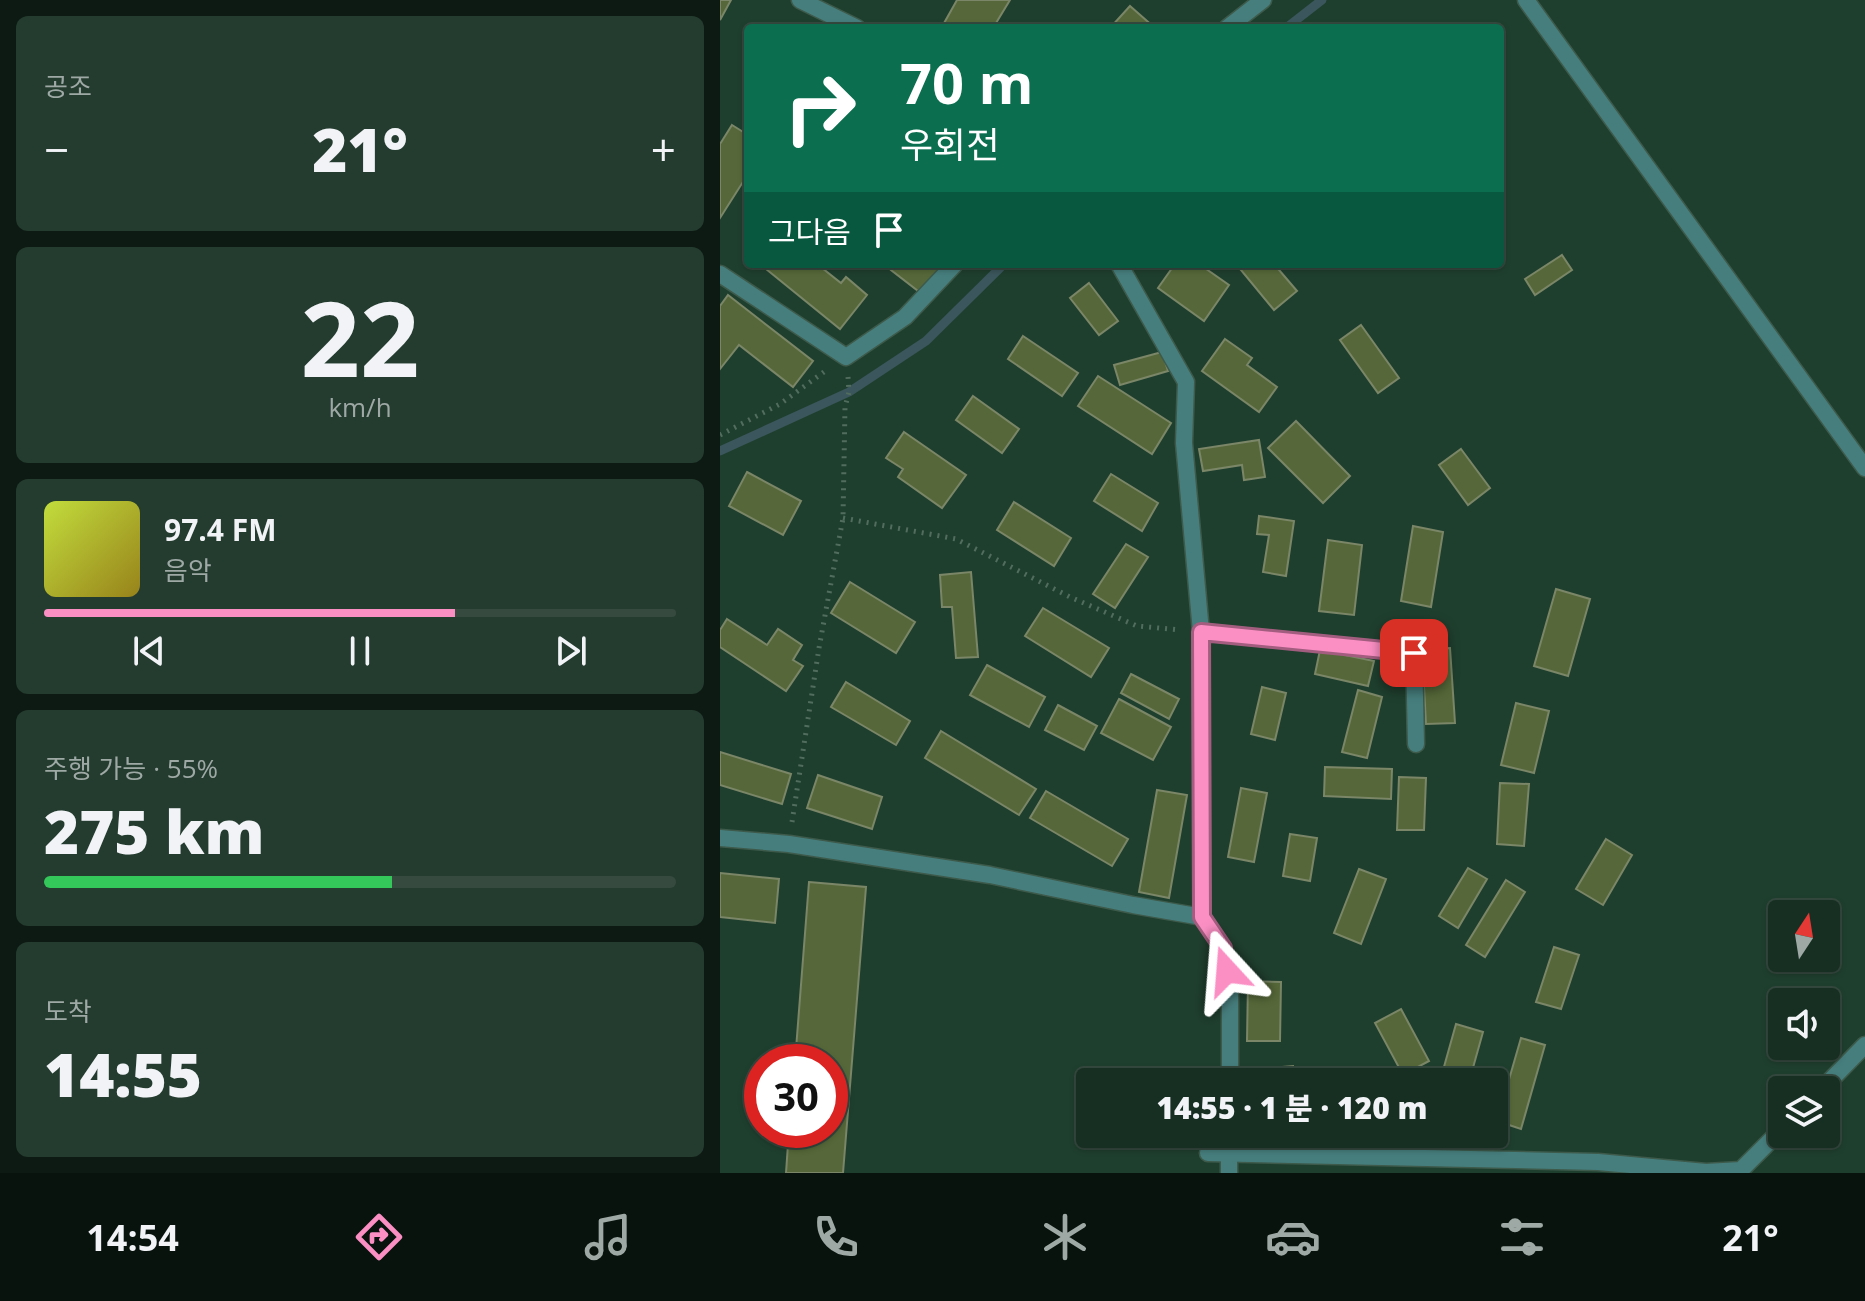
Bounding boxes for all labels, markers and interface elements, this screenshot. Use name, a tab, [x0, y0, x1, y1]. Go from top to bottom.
text: 70 m	[900, 44, 1034, 120]
icon: right	[768, 56, 872, 160]
text: 공조	[44, 68, 92, 104]
text: 21°	[312, 108, 408, 190]
text: −	[44, 119, 69, 179]
text: +	[651, 119, 676, 179]
text: 우회전	[900, 120, 999, 169]
icon: arrive	[867, 208, 911, 252]
text: 그다음	[768, 211, 851, 252]
text: 22	[301, 266, 419, 407]
text: km/h	[328, 389, 392, 425]
text: 97.4 FM	[164, 509, 277, 550]
text: 음악	[164, 552, 212, 588]
pin	[1380, 619, 1448, 687]
icon: previous	[127, 629, 171, 673]
icon: pause	[338, 629, 382, 673]
icon: next	[549, 629, 593, 673]
icon: arrive	[1392, 631, 1436, 675]
text: 주행 가능 · 55%	[44, 750, 218, 786]
text: 275 km	[44, 790, 265, 872]
north arrow	[1768, 900, 1840, 972]
map controls	[1768, 900, 1840, 1148]
position arrow	[1185, 929, 1269, 1013]
button: sound	[1768, 988, 1840, 1060]
text: 도착	[44, 993, 92, 1029]
text: 14:55	[44, 1033, 202, 1115]
speed limit sign: 30	[744, 1044, 848, 1148]
button: layers	[1768, 1076, 1840, 1148]
text: 14:55 · 1 분 · 120 m	[1157, 1087, 1428, 1128]
icon: directions	[351, 1209, 407, 1265]
icon: music	[580, 1209, 636, 1265]
icon: phone	[808, 1209, 864, 1265]
icon: climate	[1037, 1209, 1093, 1265]
icon: car	[1265, 1209, 1321, 1265]
icon: filters	[1494, 1209, 1550, 1265]
text: 14:54	[86, 1213, 179, 1262]
text: 21°	[1722, 1213, 1779, 1262]

